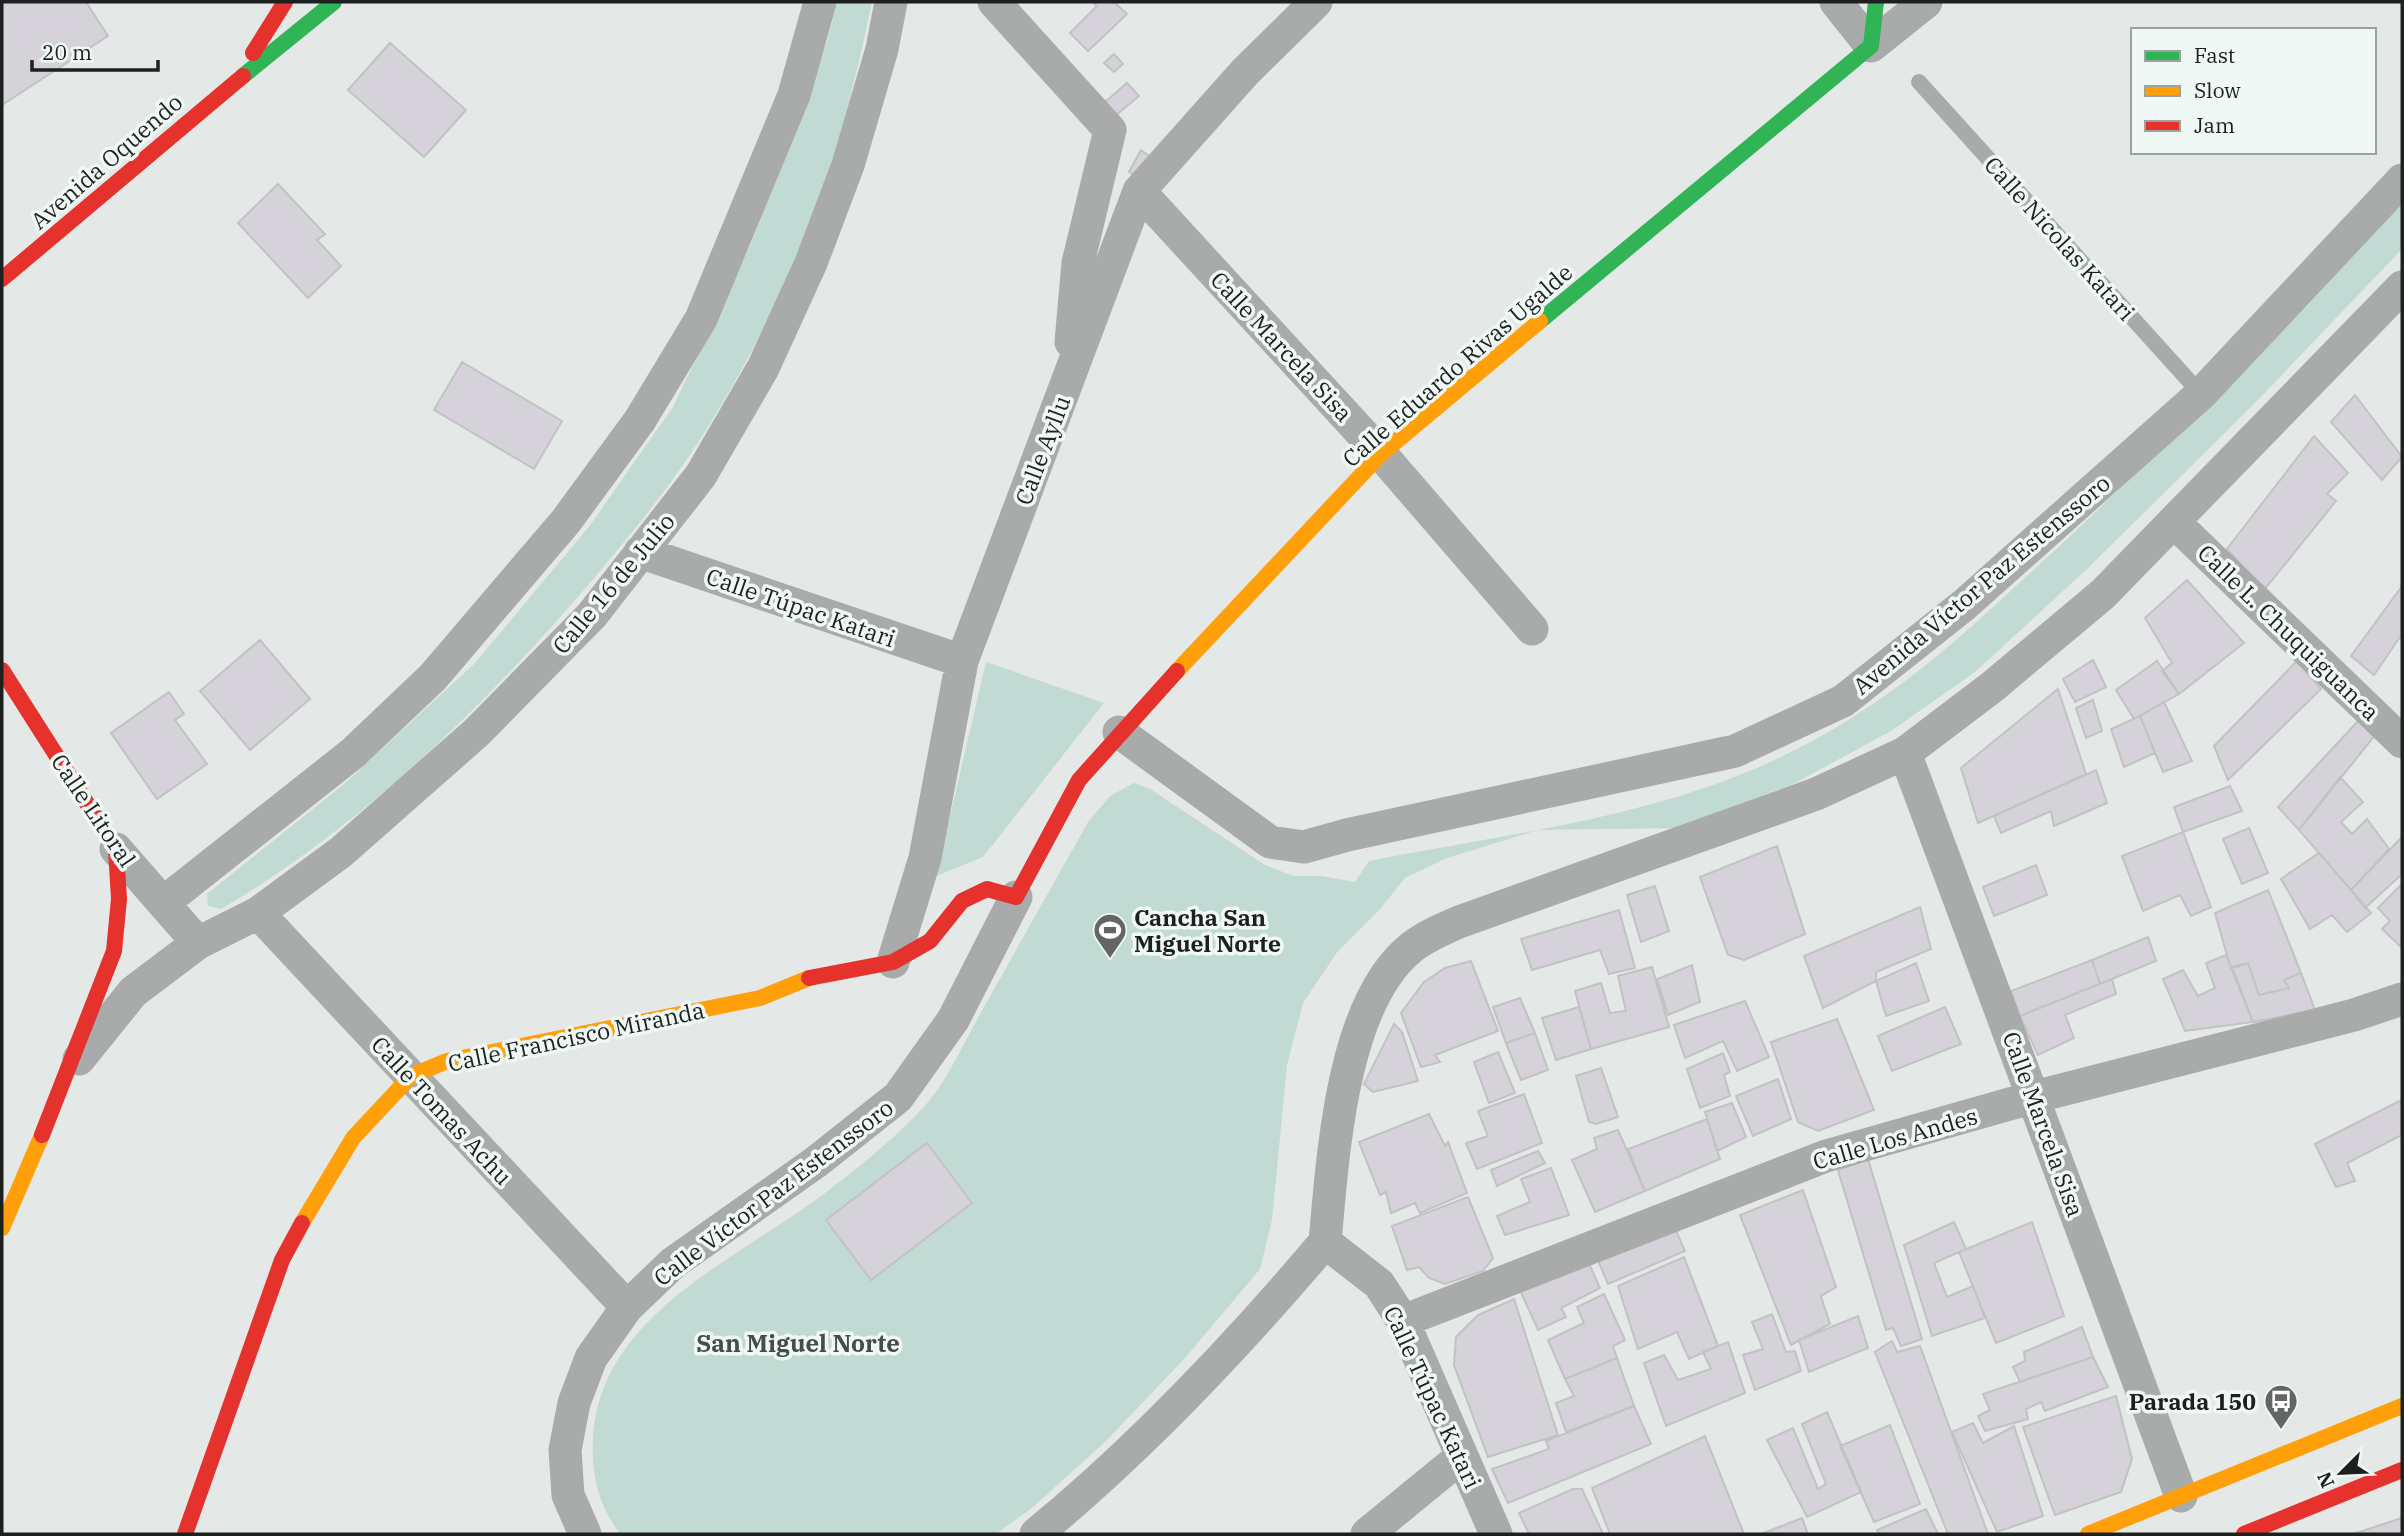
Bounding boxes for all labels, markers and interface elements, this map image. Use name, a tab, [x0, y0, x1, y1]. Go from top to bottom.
scale bar	[32, 28, 158, 72]
legend	[2131, 28, 2376, 154]
text: 20 m	[42, 38, 92, 66]
text: Fast	[2194, 41, 2235, 69]
text: Slow	[2194, 76, 2241, 104]
street label: Avenida Oquendo	[24, 87, 188, 235]
text: Jam	[2194, 111, 2235, 139]
street label: Calle Nicolas Katari	[1978, 150, 2142, 326]
street label: Calle Eduardo Rivas Ugalde	[1336, 257, 1578, 473]
street label: Calle Marcela Sisa	[1205, 265, 1359, 427]
street label: Calle Ayllu	[1007, 391, 1077, 509]
street label: Avenida Víctor Paz Estenssoro	[1846, 467, 2116, 701]
street label: Calle 16 de Julio	[545, 506, 681, 660]
street label: Calle L. Chuquiguanca	[2192, 538, 2386, 726]
street label: Calle Túpac Katari	[703, 561, 899, 653]
street label: Calle Litoral	[45, 748, 143, 873]
place label: Cancha San Miguel Norte	[1134, 902, 1281, 958]
sports icon: Cancha San Miguel Norte	[1091, 911, 1129, 960]
street label: Calle Francisco Miranda	[445, 994, 707, 1078]
street label: Calle Marcela Sisa	[1997, 1027, 2091, 1221]
street label: Calle Tomas Achu	[365, 1029, 519, 1191]
street label: Calle Víctor Paz Estenssoro	[647, 1092, 899, 1292]
street label: Calle Los Andes	[1809, 1100, 1981, 1176]
street label: Calle Túpac Katari	[1378, 1301, 1488, 1493]
district label: San Miguel Norte	[696, 1327, 900, 1359]
bus stop icon: Parada 150	[2262, 1382, 2300, 1431]
place label: Parada 150	[2129, 1386, 2256, 1416]
north arrow	[2306, 1438, 2376, 1508]
text: N	[2311, 1468, 2339, 1492]

